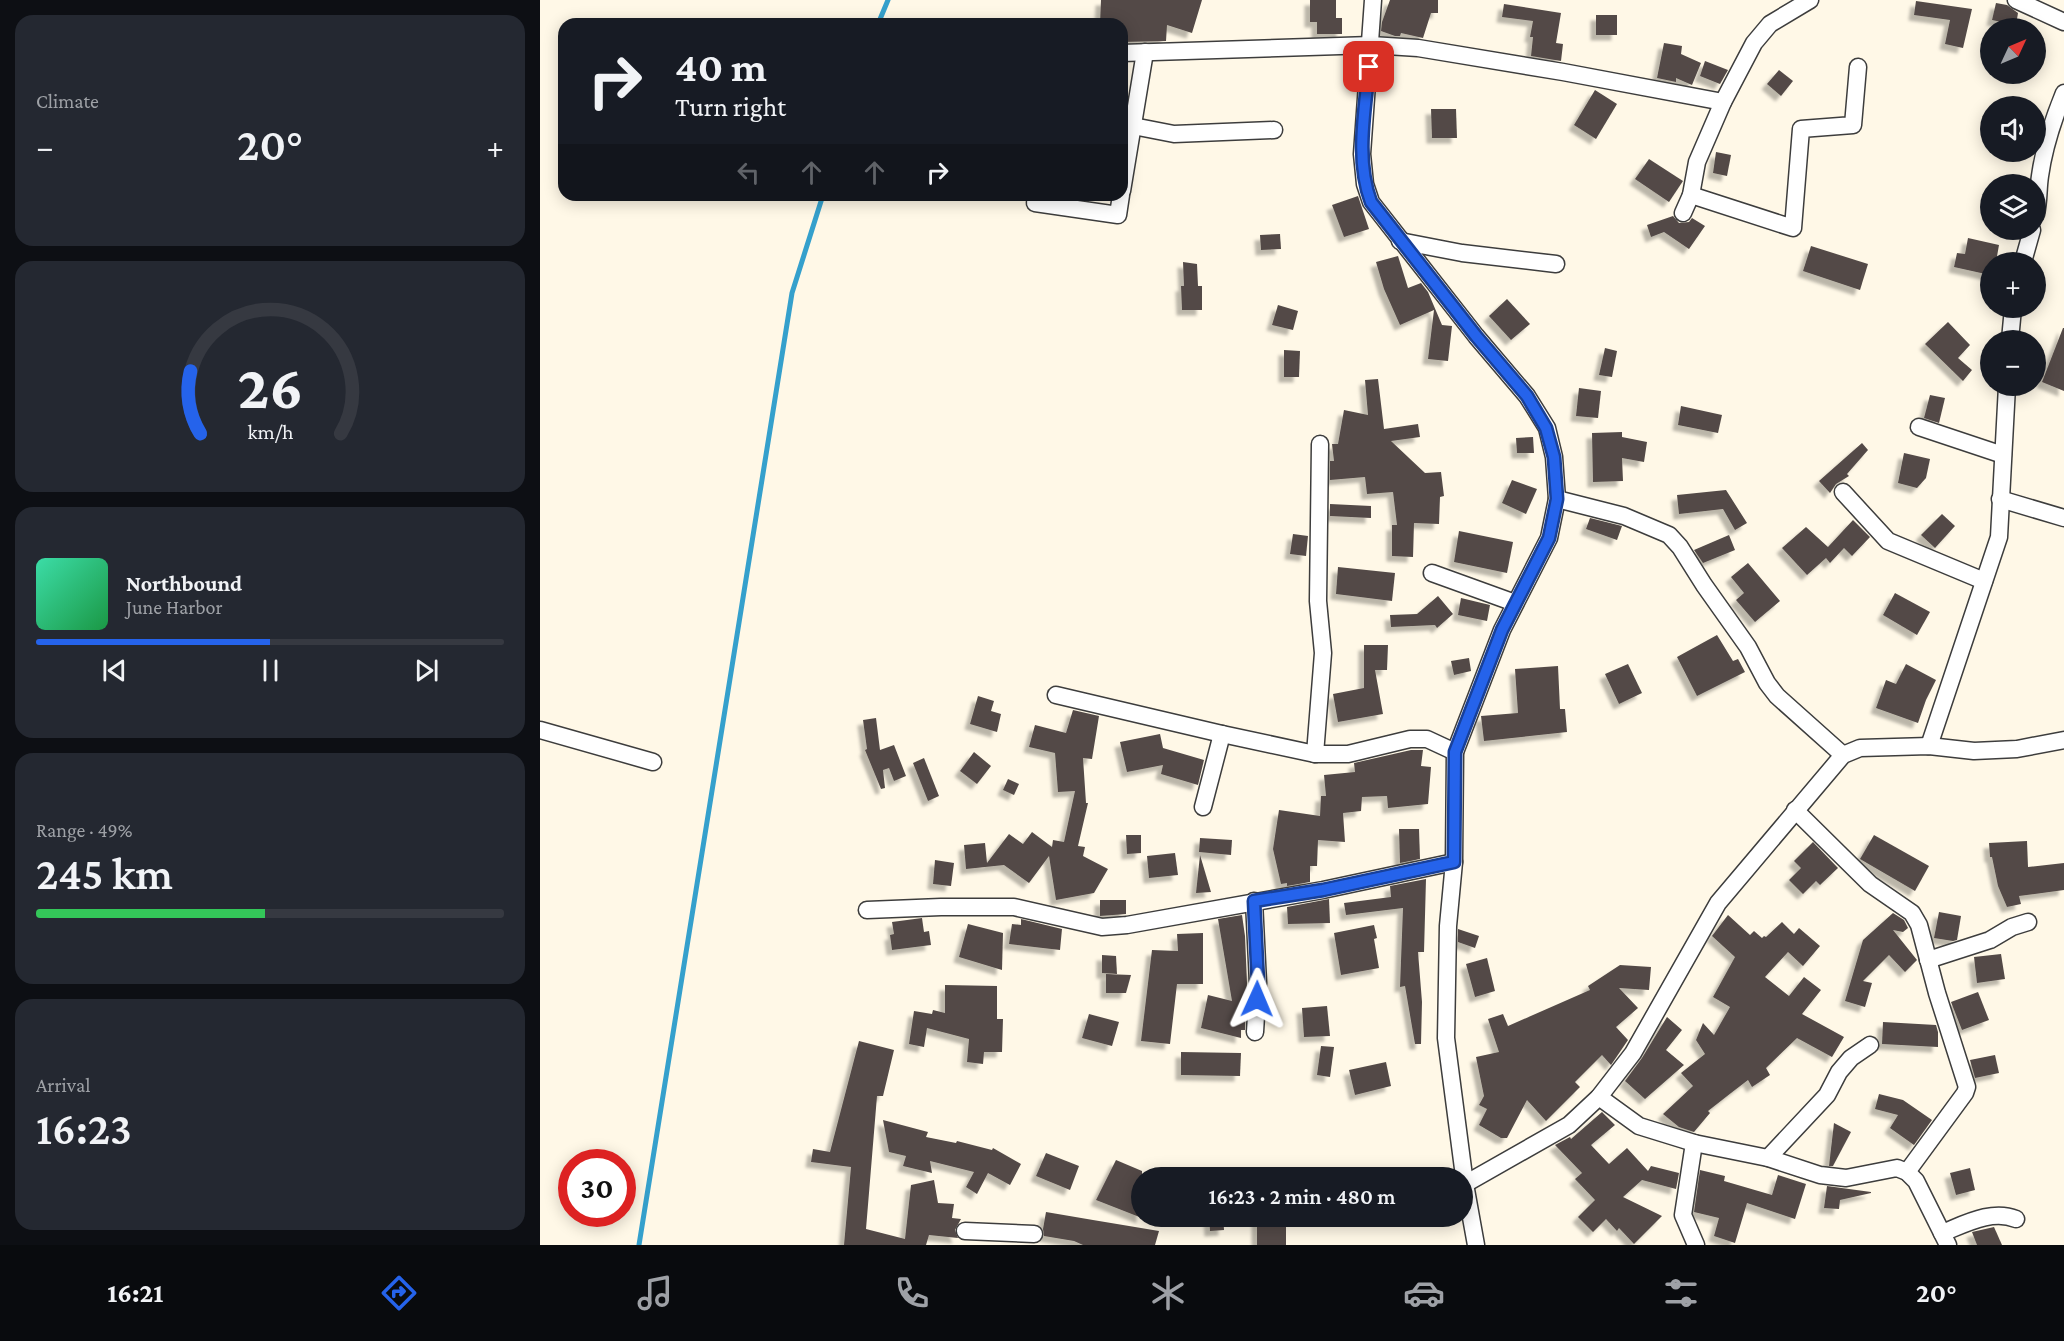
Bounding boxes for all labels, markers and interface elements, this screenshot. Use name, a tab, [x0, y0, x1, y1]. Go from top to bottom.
north arrow	[1980, 18, 2046, 84]
map controls	[1980, 18, 2046, 396]
pin	[1343, 41, 1394, 92]
icon: right	[576, 42, 654, 120]
text: 40 m	[675, 43, 767, 90]
icon: arrive	[1352, 50, 1385, 83]
text: Climate	[36, 90, 99, 112]
text: Turn right	[675, 92, 786, 122]
button: sound	[1980, 96, 2046, 162]
text: 20°	[237, 120, 303, 170]
text: −	[36, 128, 53, 165]
text: +	[487, 128, 504, 165]
icon: left	[732, 156, 765, 189]
icon: ahead	[795, 156, 828, 189]
icon: ahead	[858, 156, 891, 189]
icon: right	[921, 156, 954, 189]
button: layers	[1980, 174, 2046, 240]
button: +	[1980, 252, 2046, 318]
button: −	[1980, 330, 2046, 396]
text: 26	[237, 352, 303, 421]
text: km/h	[247, 420, 294, 444]
text: Northbound	[126, 571, 242, 596]
text: June Harbor	[126, 596, 223, 618]
icon: previous	[98, 654, 131, 687]
icon: pause	[254, 654, 287, 687]
icon: next	[410, 654, 443, 687]
text: Range · 49%	[36, 819, 133, 841]
text: 245 km	[36, 849, 173, 899]
position arrow	[1225, 967, 1289, 1031]
text: Arrival	[36, 1074, 90, 1096]
text: 16:23	[36, 1104, 132, 1154]
speed limit sign: 30	[558, 1149, 636, 1227]
text: 16:23 · 2 min · 480 m	[1208, 1184, 1396, 1209]
icon: directions	[378, 1272, 420, 1314]
icon: music	[634, 1272, 676, 1314]
icon: phone	[891, 1272, 933, 1314]
icon: climate	[1147, 1272, 1189, 1314]
icon: car	[1403, 1272, 1445, 1314]
icon: filters	[1660, 1272, 1702, 1314]
text: 16:21	[107, 1278, 163, 1308]
text: 20°	[1916, 1278, 1957, 1308]

